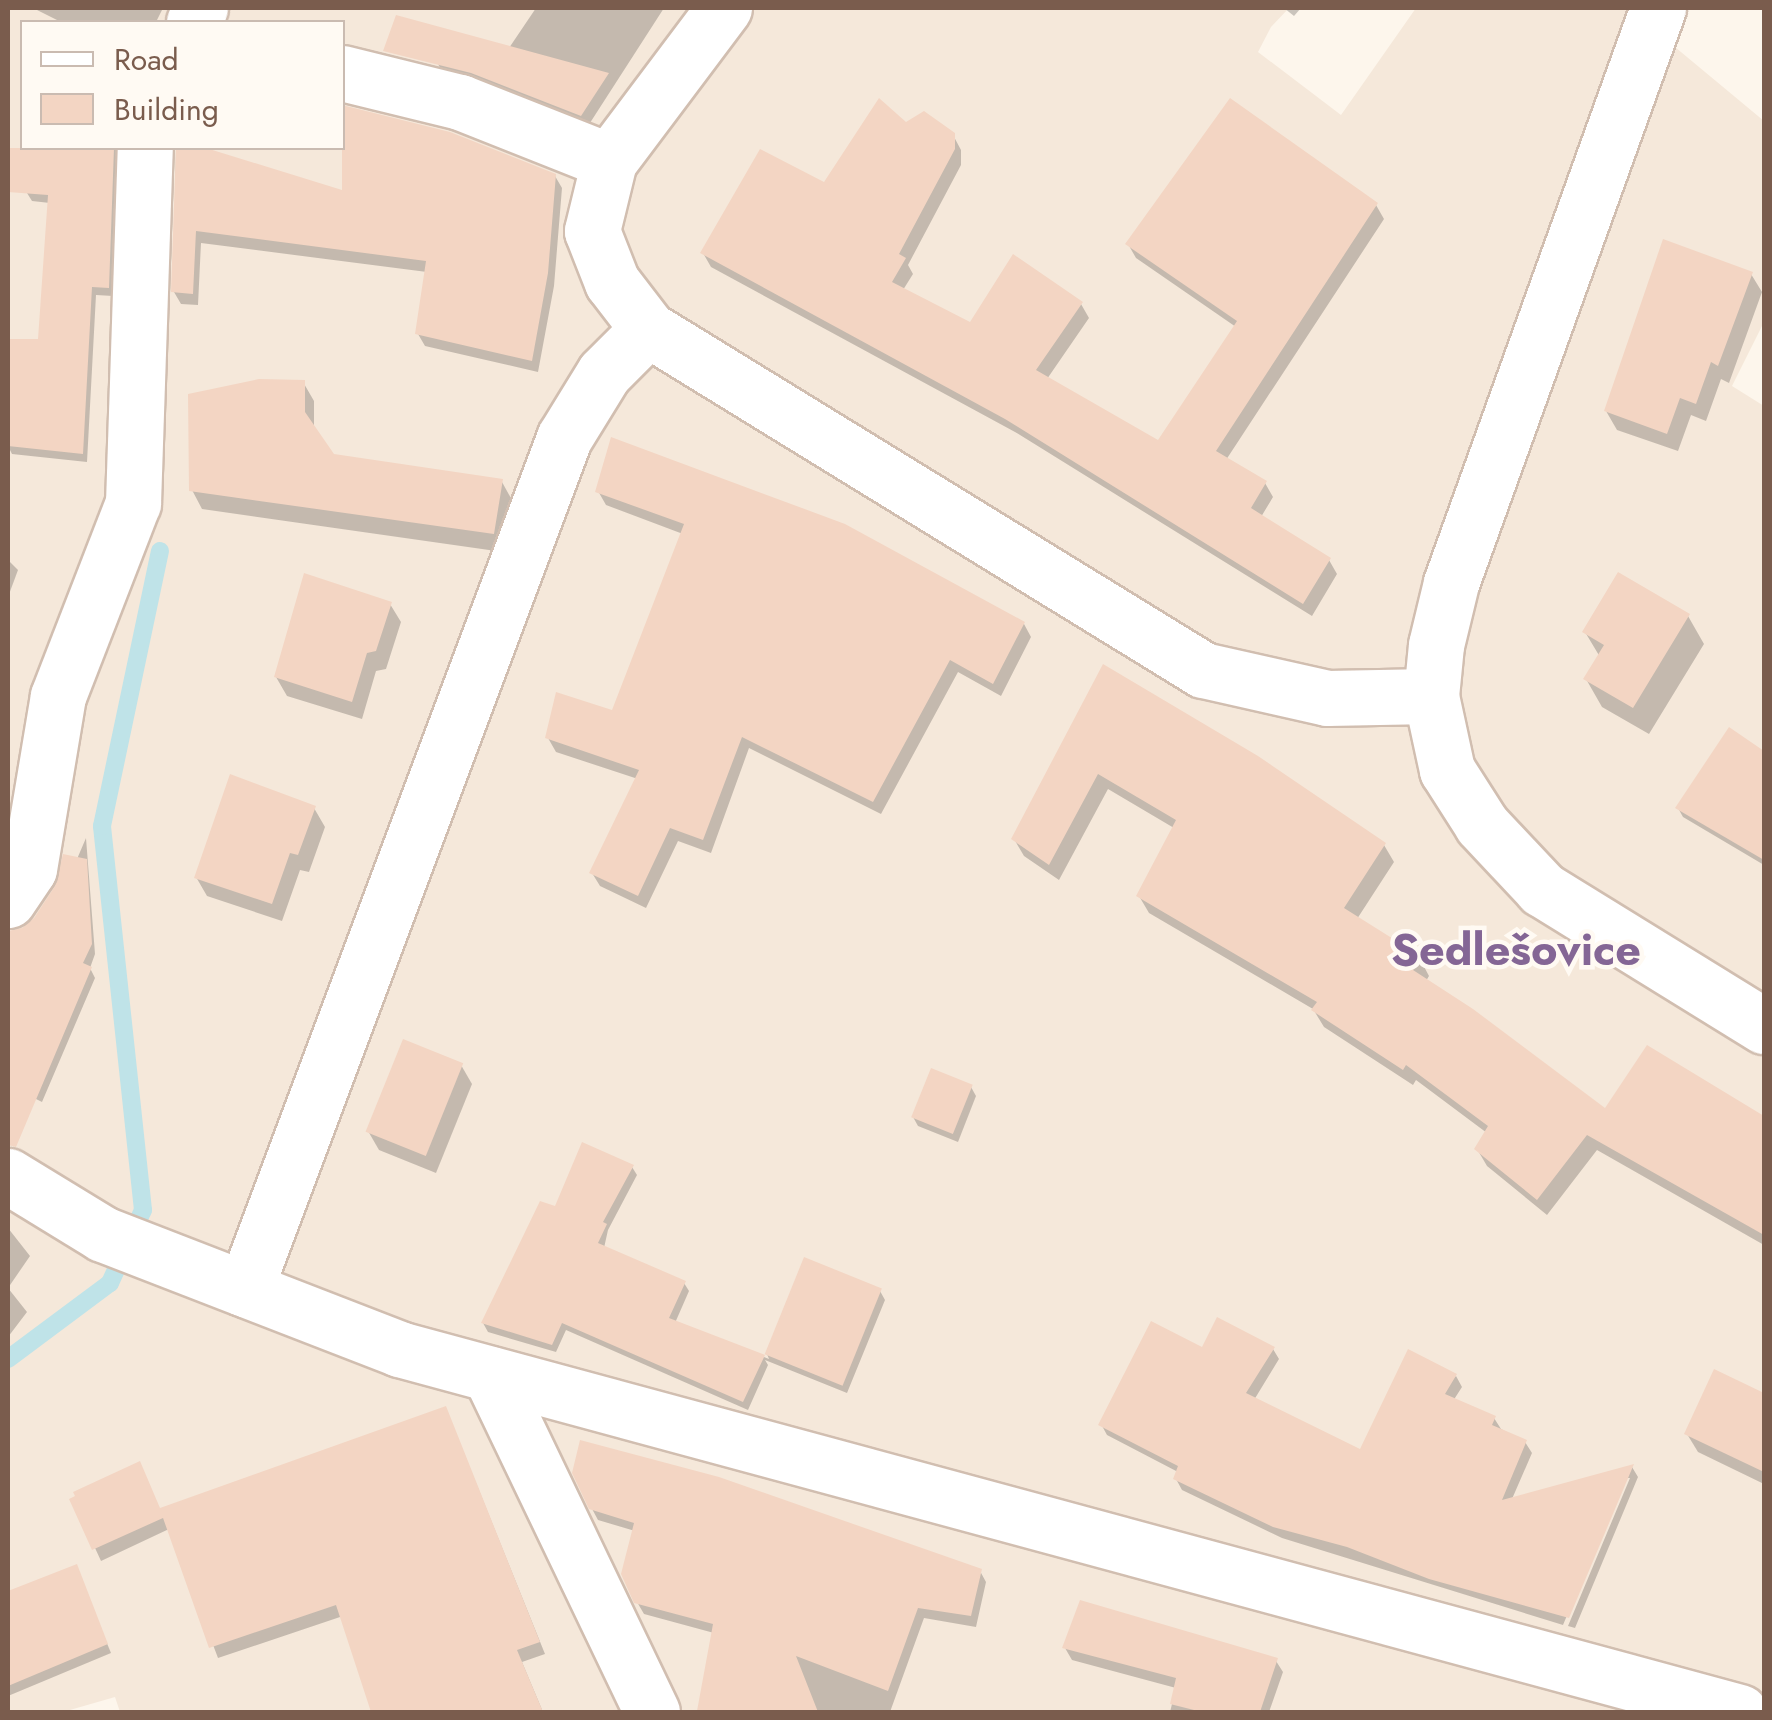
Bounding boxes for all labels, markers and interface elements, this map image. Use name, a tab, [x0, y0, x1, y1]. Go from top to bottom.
legend	[20, 20, 345, 150]
text: Road	[114, 38, 179, 81]
text: Building	[114, 88, 219, 131]
district label: Sedlešovice	[1391, 923, 1641, 977]

